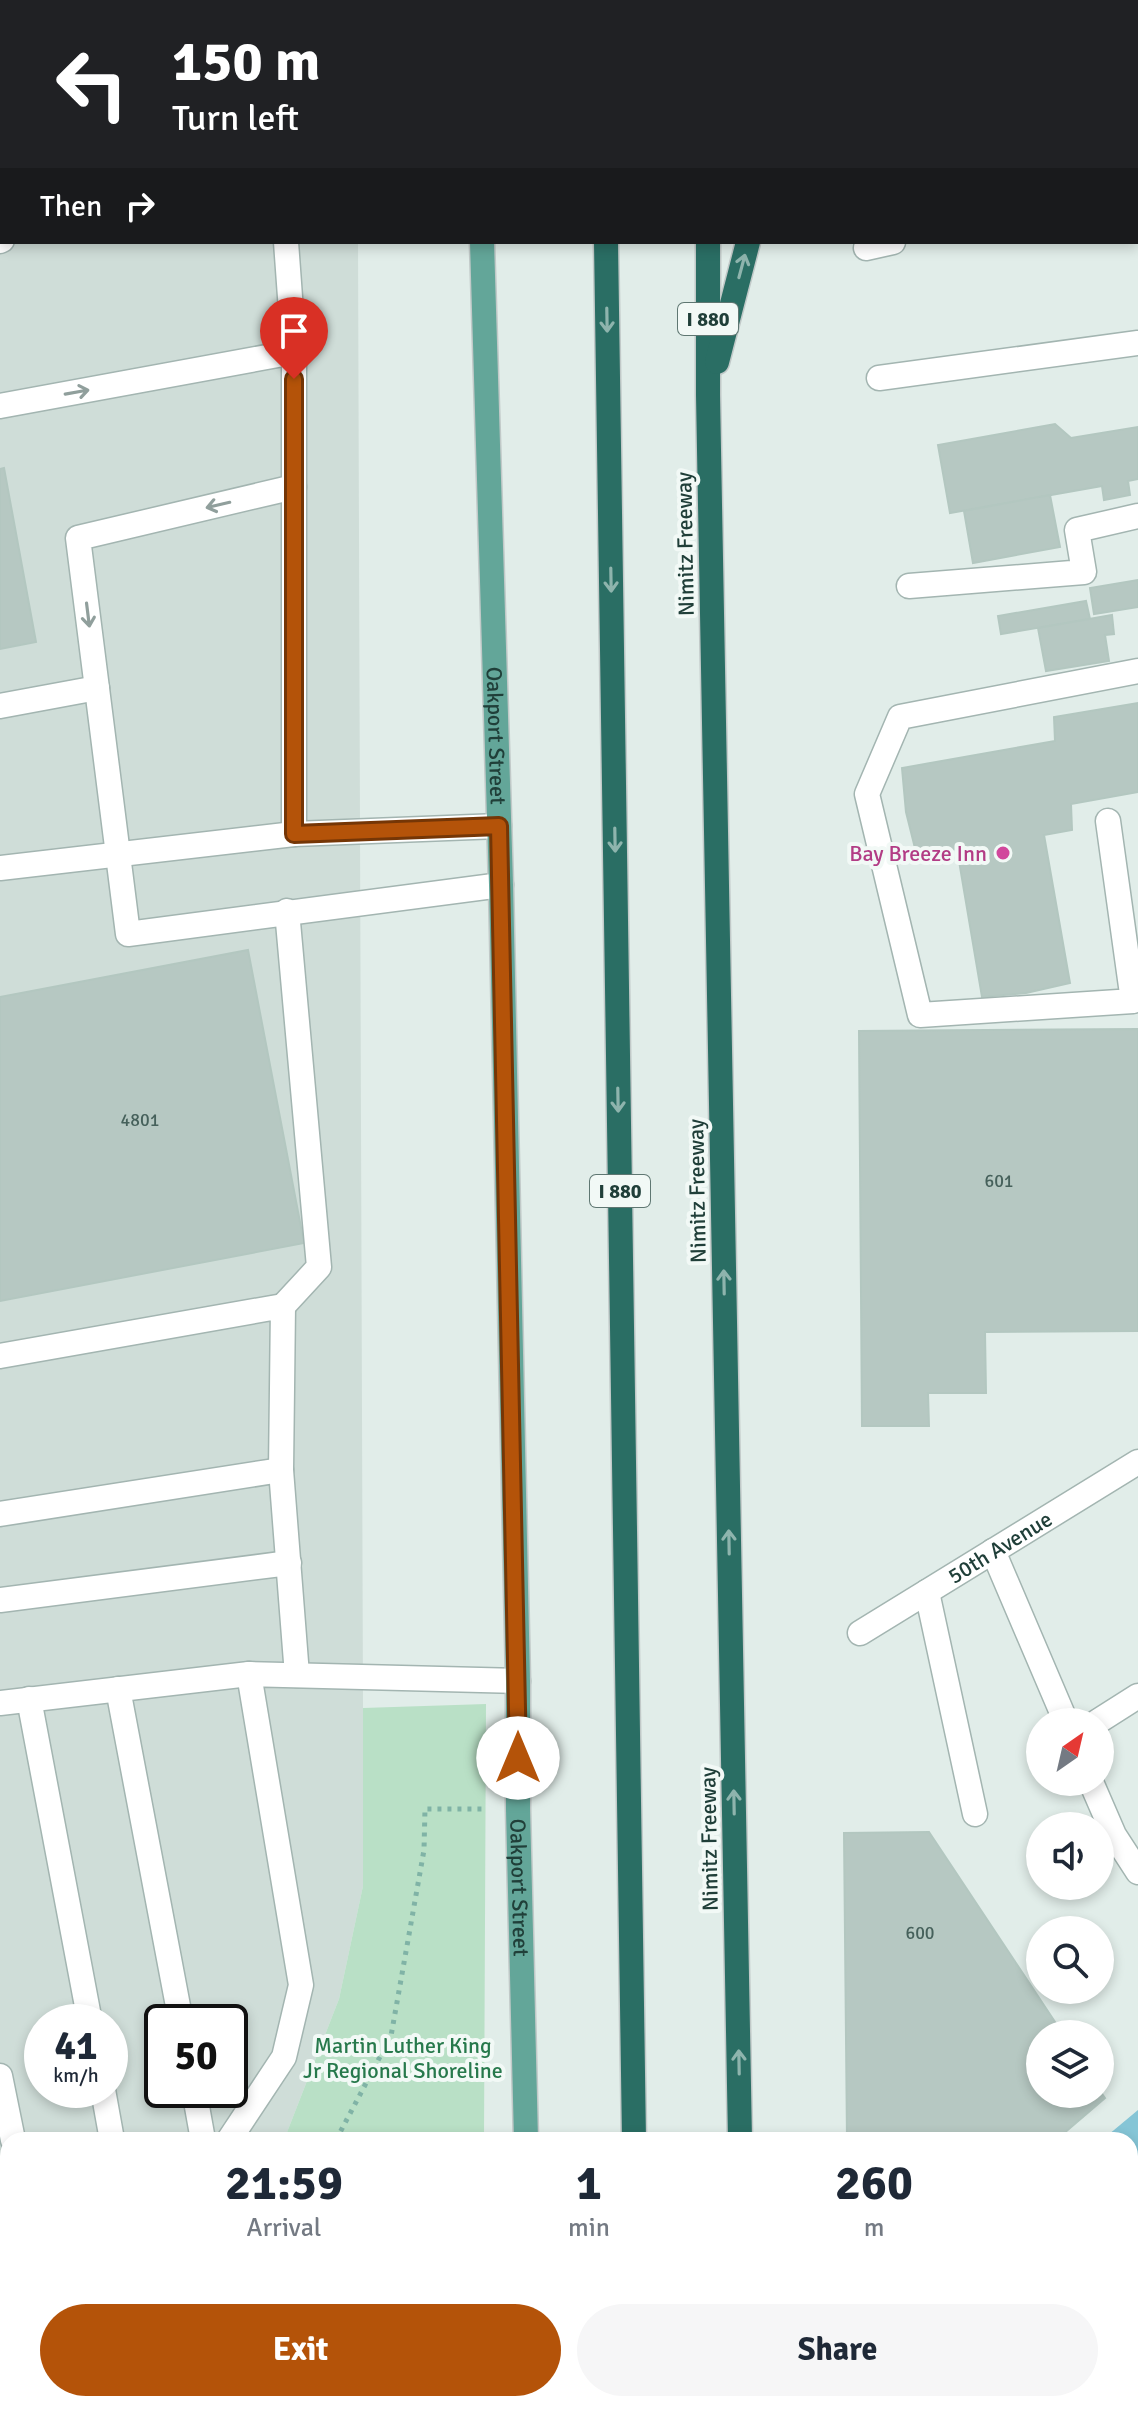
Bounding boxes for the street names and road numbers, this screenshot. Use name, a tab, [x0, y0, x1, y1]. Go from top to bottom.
road number: I 880	[678, 303, 738, 335]
street label: Nimitz Freeway	[670, 471, 700, 616]
street label: Oakport Street	[481, 666, 512, 805]
street label: Nimitz Freeway	[682, 1118, 712, 1263]
road number: I 880	[590, 1175, 650, 1207]
street label: 50th Avenue	[943, 1505, 1057, 1589]
street label: Nimitz Freeway	[694, 1766, 724, 1911]
street label: Oakport Street	[505, 1818, 535, 1957]

